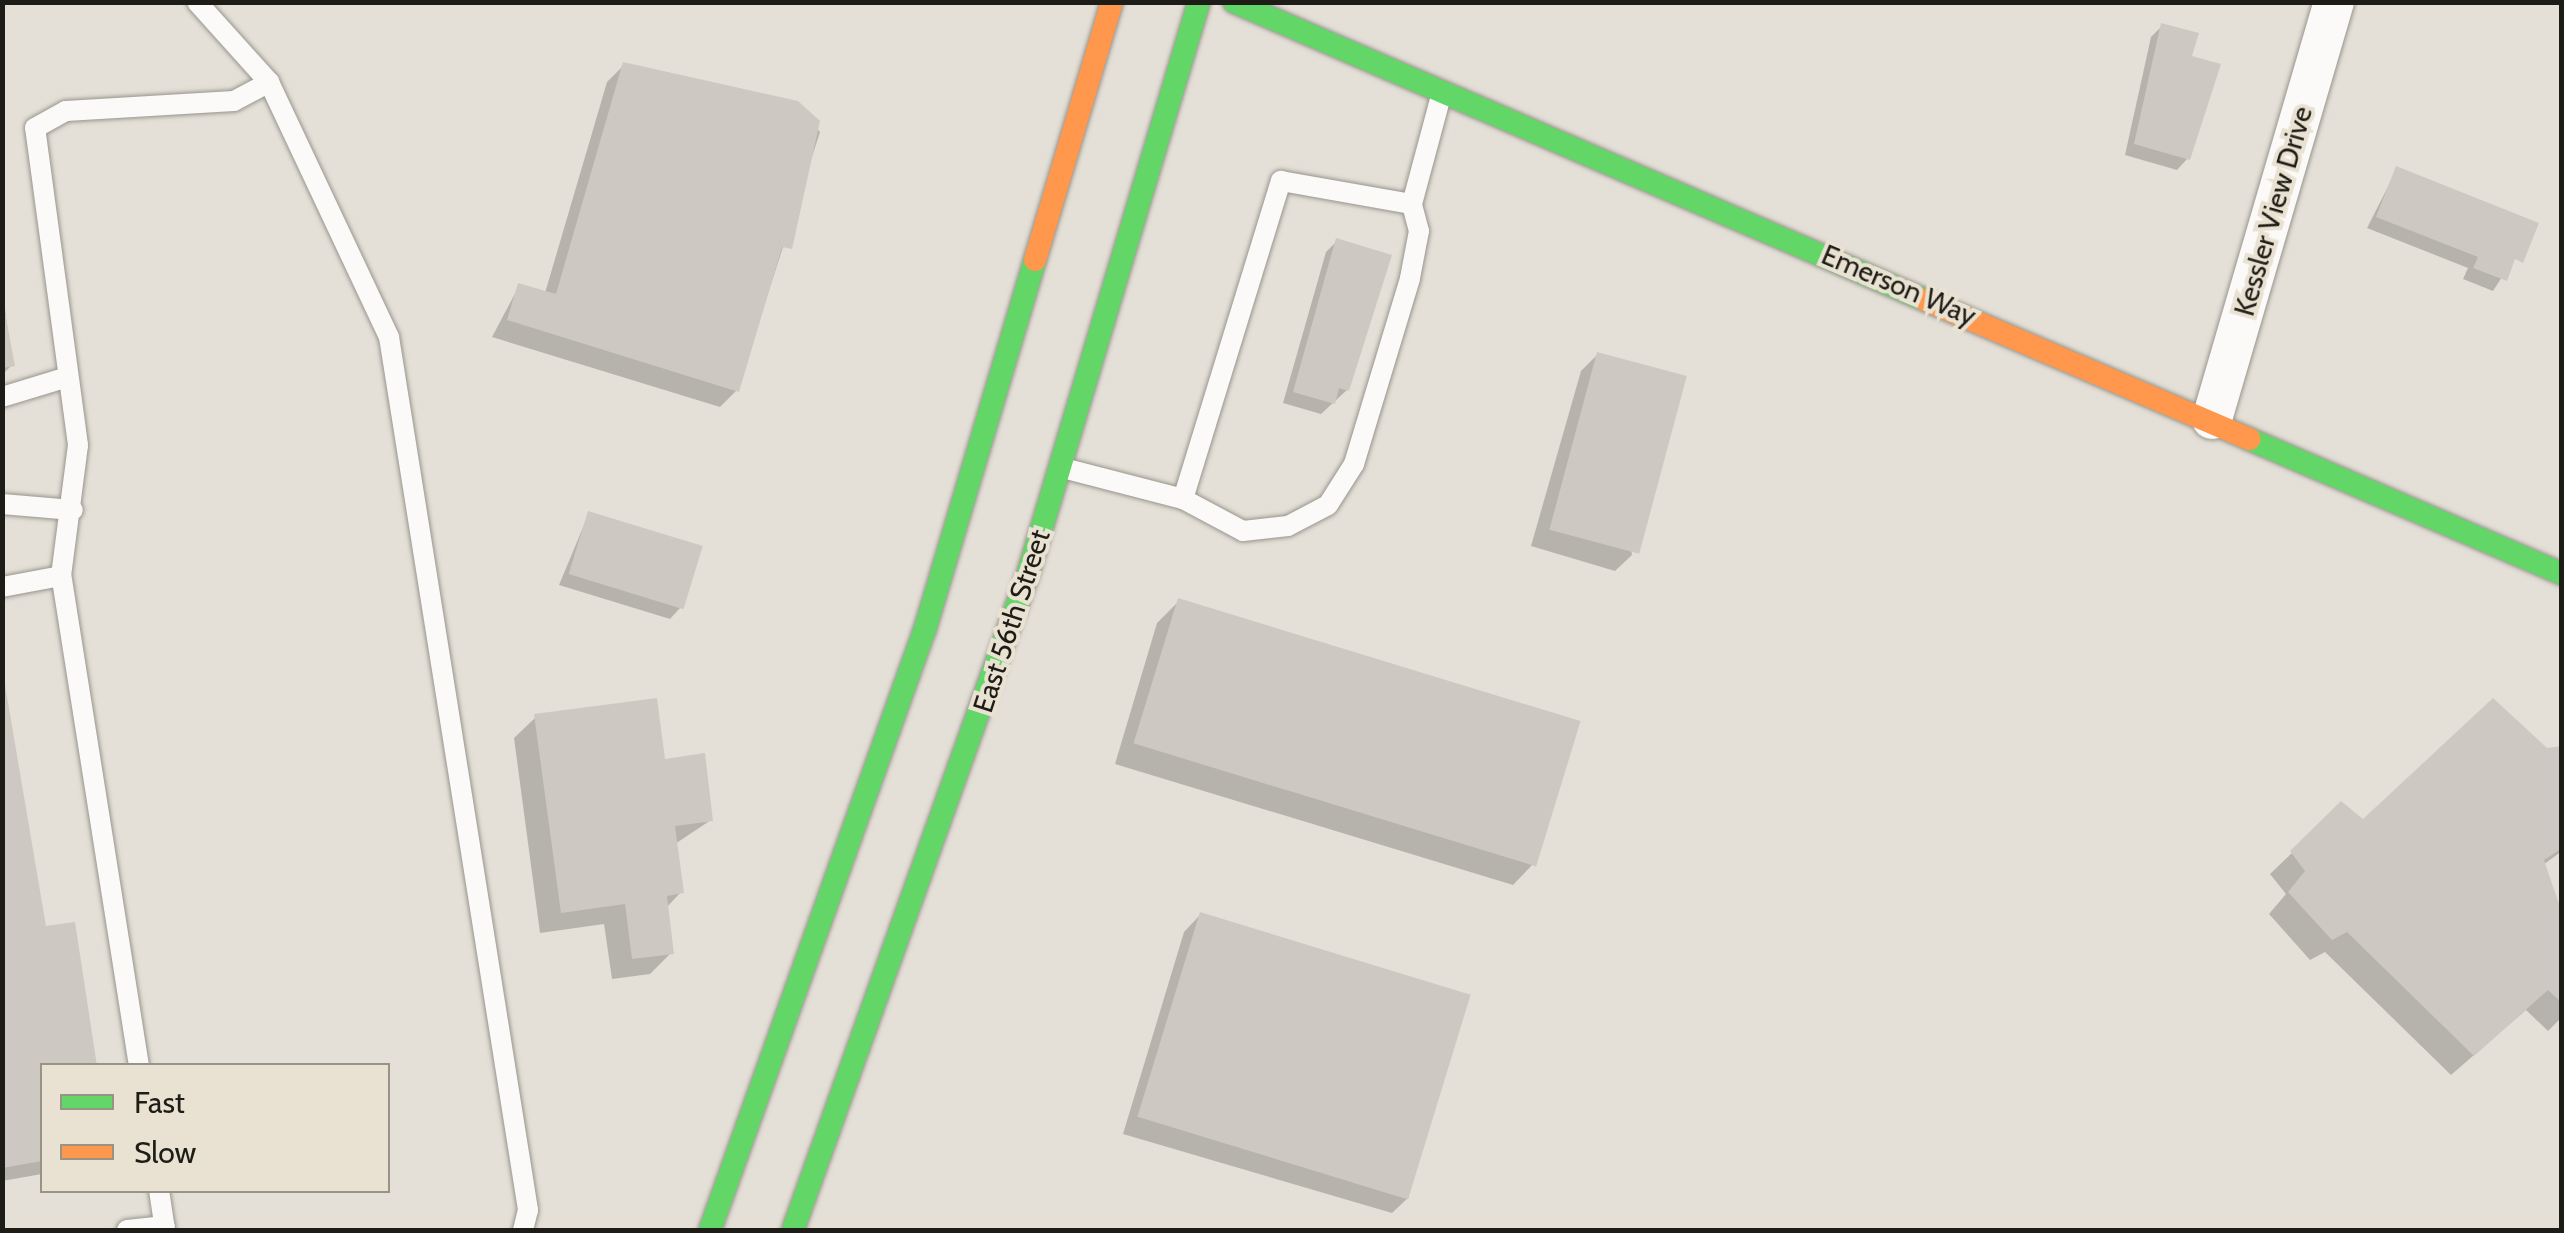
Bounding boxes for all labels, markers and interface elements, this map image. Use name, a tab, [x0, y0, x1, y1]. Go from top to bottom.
street label: Kessler View Drive	[2227, 102, 2319, 320]
street label: Emerson Way	[1817, 237, 1981, 333]
street label: East 56th Street	[966, 525, 1056, 717]
legend	[40, 1063, 390, 1193]
text: Fast	[134, 1084, 185, 1121]
text: Slow	[134, 1134, 196, 1171]

